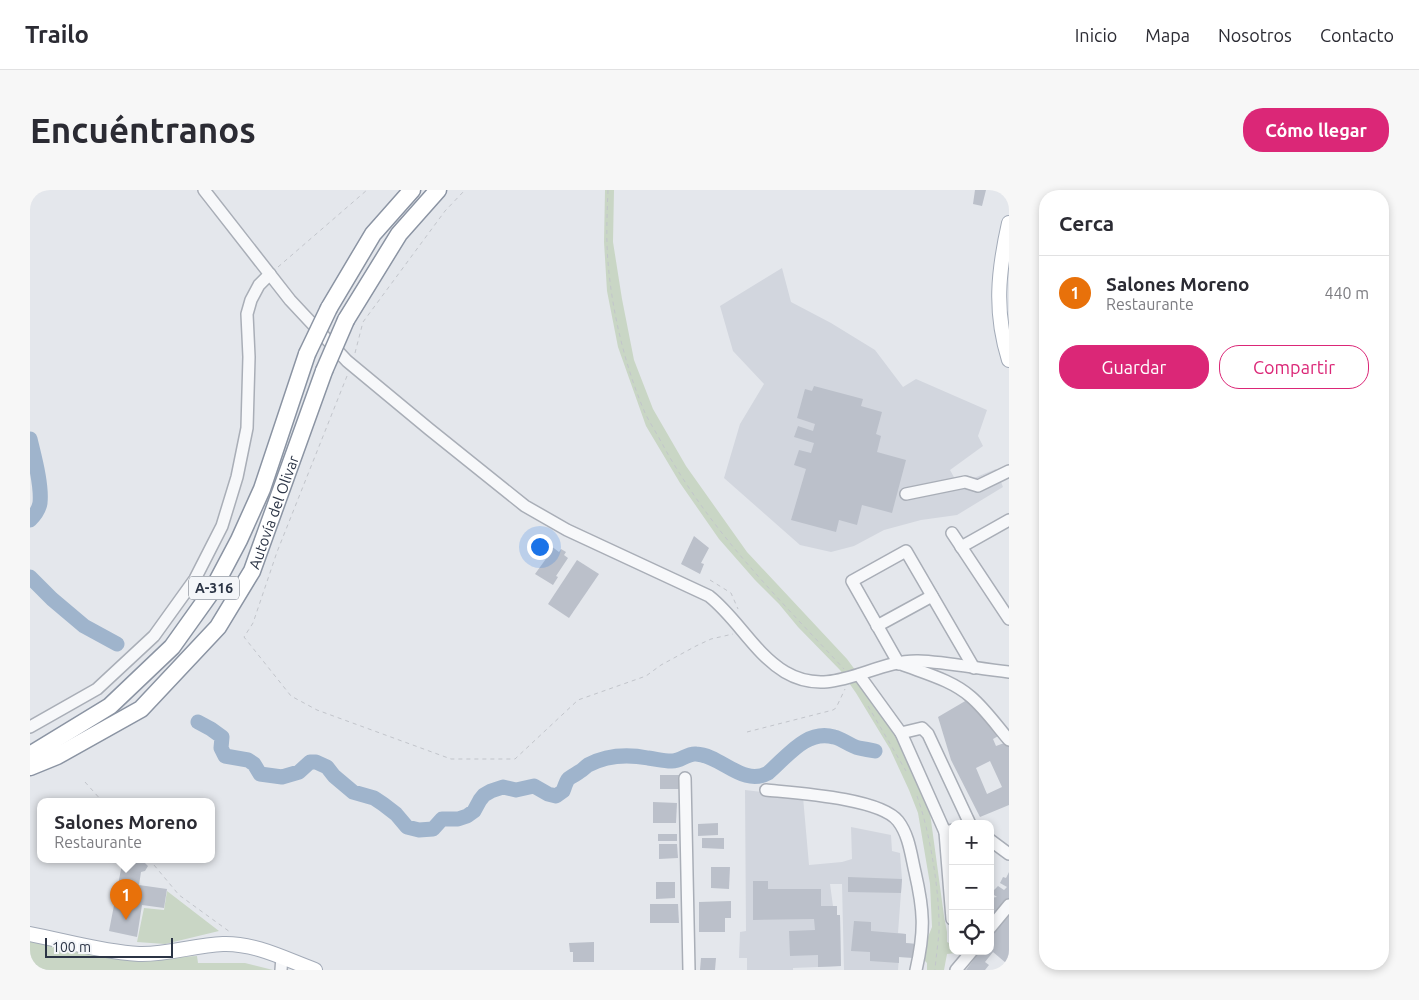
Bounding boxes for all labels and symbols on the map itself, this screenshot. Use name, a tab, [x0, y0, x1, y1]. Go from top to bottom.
street label: Autovía del Olivar	[245, 453, 302, 571]
your location	[527, 534, 553, 560]
road number: A-316	[189, 576, 239, 599]
pin: 1	[110, 879, 142, 920]
scale bar	[45, 935, 172, 958]

